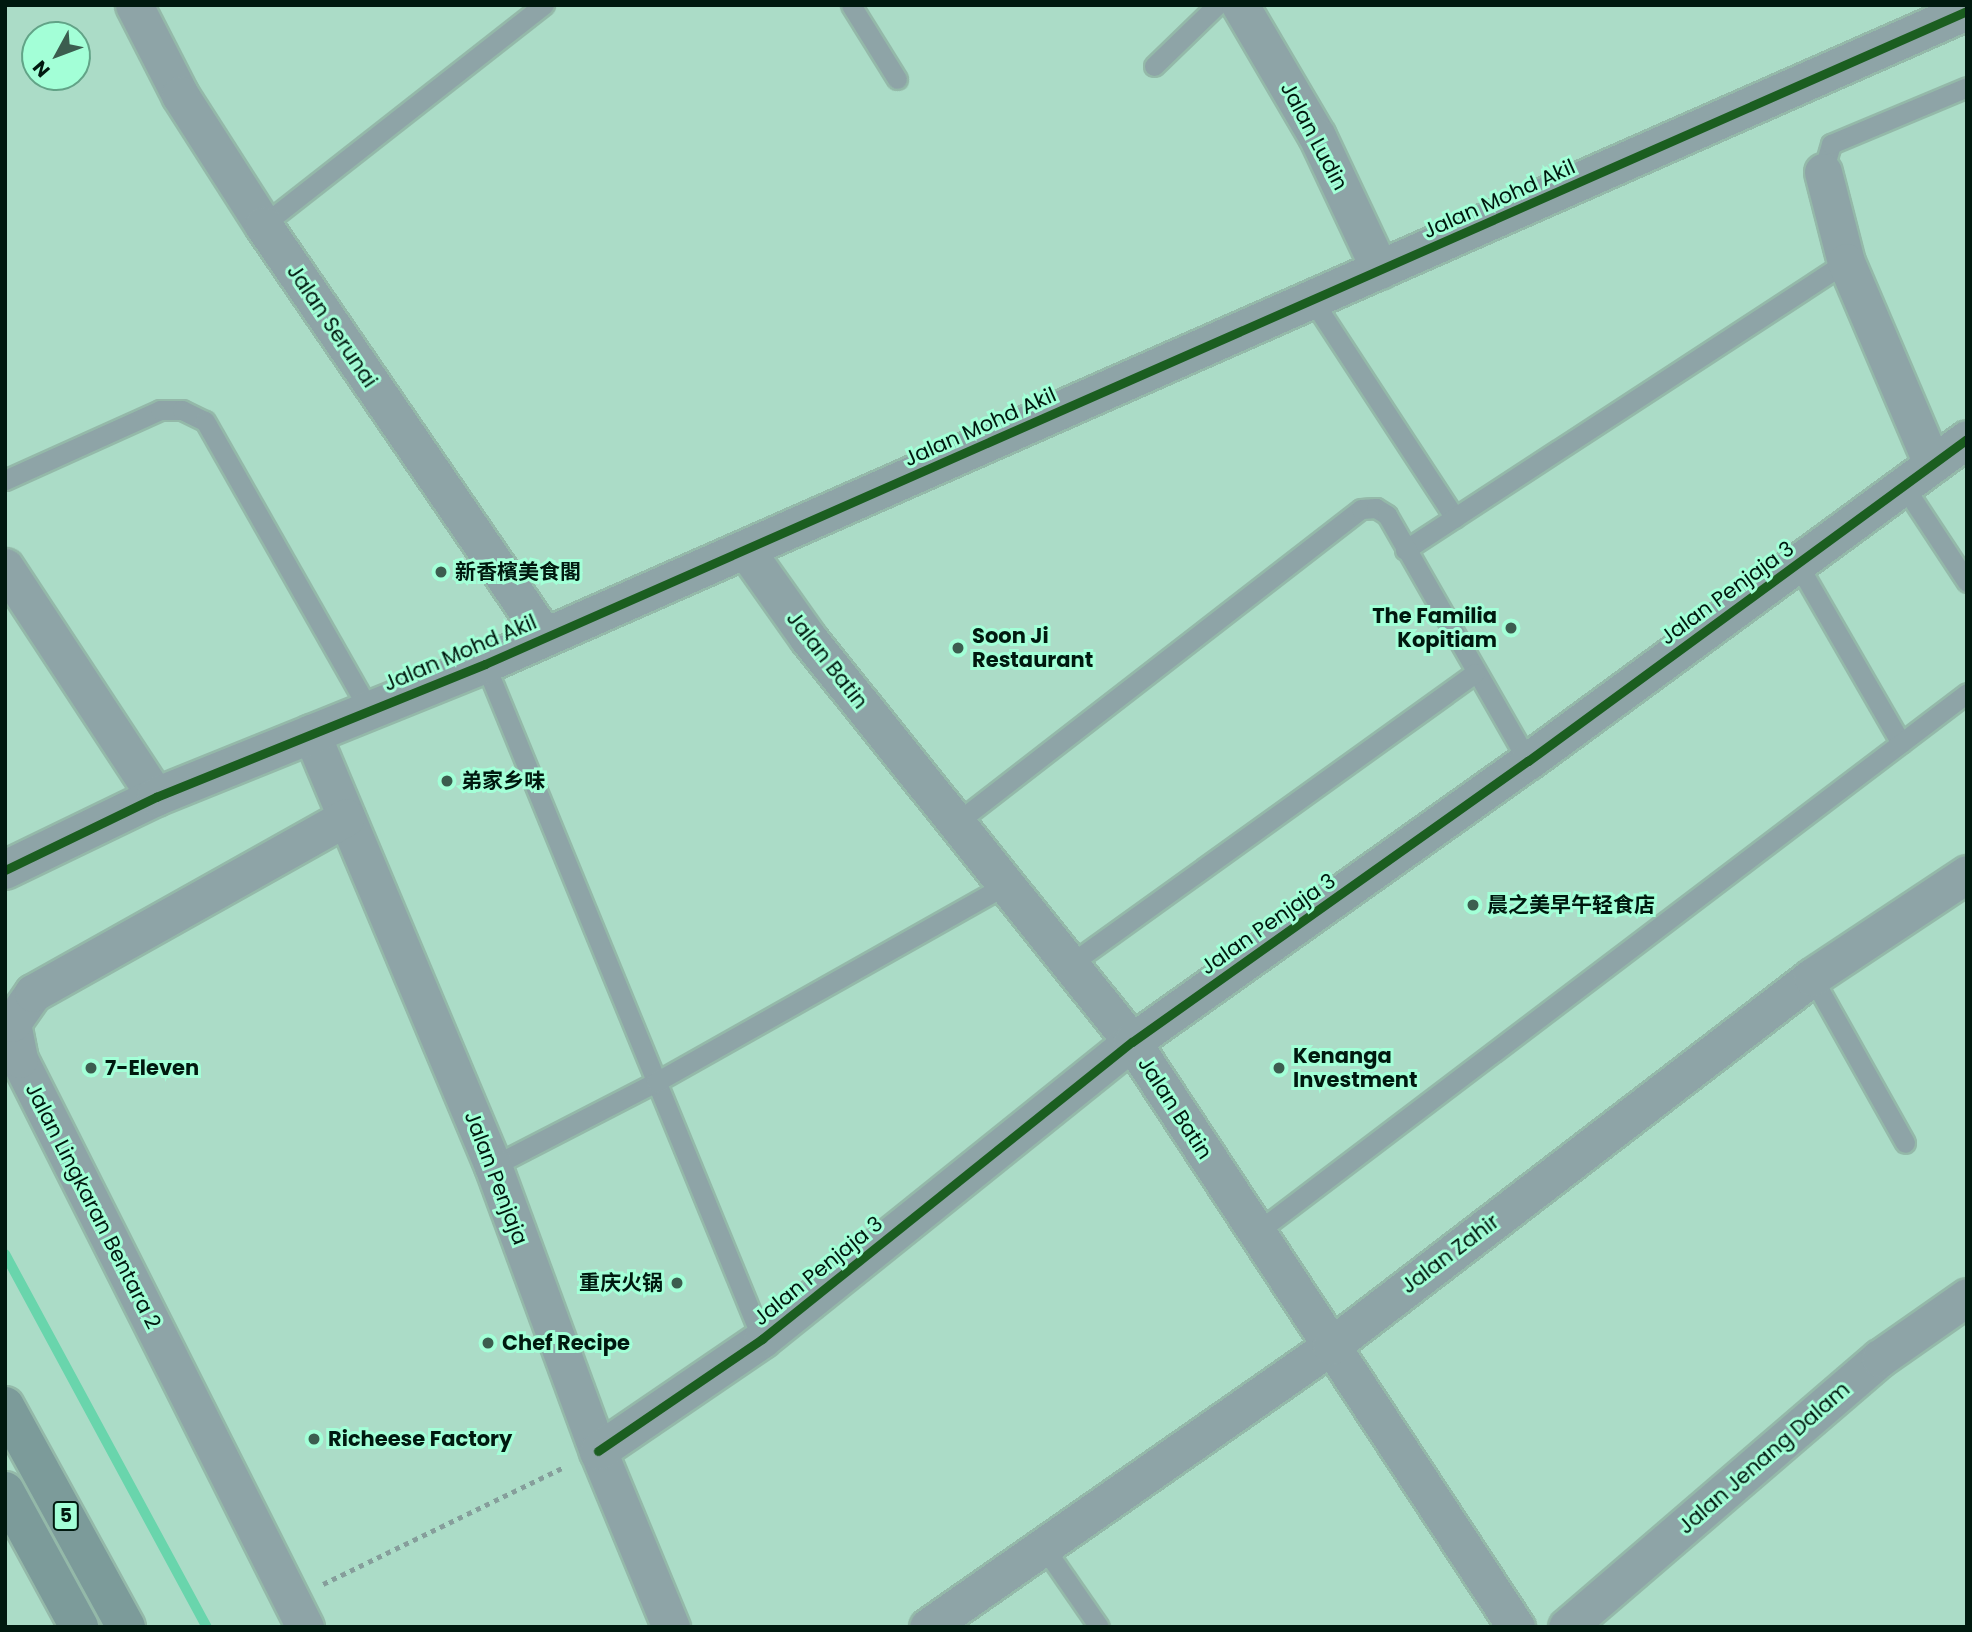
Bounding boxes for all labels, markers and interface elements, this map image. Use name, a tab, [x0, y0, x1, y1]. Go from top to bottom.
north arrow	[21, 21, 91, 91]
text: N	[26, 55, 56, 83]
street label: Jalan Ludin	[1275, 78, 1353, 194]
street label: Jalan Mohd Akil	[1419, 154, 1579, 244]
street label: Jalan Serunai	[282, 260, 382, 392]
street label: Jalan Mohd Akil	[900, 382, 1060, 472]
street label: Jalan Penjaja 3	[1655, 536, 1799, 650]
place label: 新香檳美食閣	[455, 559, 581, 585]
marker: 新香檳美食閣	[433, 564, 449, 580]
place label: The Familia Kopitiam	[1372, 603, 1497, 653]
street label: Jalan Batin	[781, 606, 873, 714]
street label: Jalan Mohd Akil	[380, 609, 540, 697]
marker: The Familia Kopitiam	[1503, 620, 1519, 636]
place label: Soon Ji Restaurant	[972, 623, 1093, 673]
marker: Soon Ji Restaurant	[950, 640, 966, 656]
place label: 弟家乡味	[461, 768, 545, 794]
marker: 弟家乡味	[439, 773, 455, 789]
street label: Jalan Penjaja 3	[1196, 868, 1340, 980]
place label: 晨之美早午轻食店	[1487, 892, 1655, 918]
marker: 晨之美早午轻食店	[1465, 897, 1481, 913]
place label: Kenanga Investment	[1293, 1043, 1418, 1093]
street label: Jalan Batin	[1133, 1052, 1217, 1164]
place label: 7-Eleven	[105, 1055, 199, 1081]
marker: 7-Eleven	[83, 1060, 99, 1076]
marker: Kenanga Investment	[1271, 1060, 1287, 1076]
street label: Jalan Lingkaran Bentara 2	[20, 1079, 166, 1333]
street label: Jalan Penjaja	[459, 1108, 533, 1248]
street label: Jalan Zahir	[1396, 1209, 1504, 1299]
street label: Jalan Penjaja 3	[748, 1211, 888, 1331]
place label: 重庆火锅	[579, 1270, 663, 1296]
marker: 重庆火锅	[669, 1275, 685, 1291]
place label: Chef Recipe	[502, 1330, 630, 1356]
marker: Chef Recipe	[480, 1335, 496, 1351]
street label: Jalan Jenang Dalam	[1673, 1377, 1855, 1539]
place label: Richeese Factory	[328, 1426, 512, 1452]
marker: Richeese Factory	[306, 1431, 322, 1447]
road number: 5	[52, 1500, 80, 1532]

